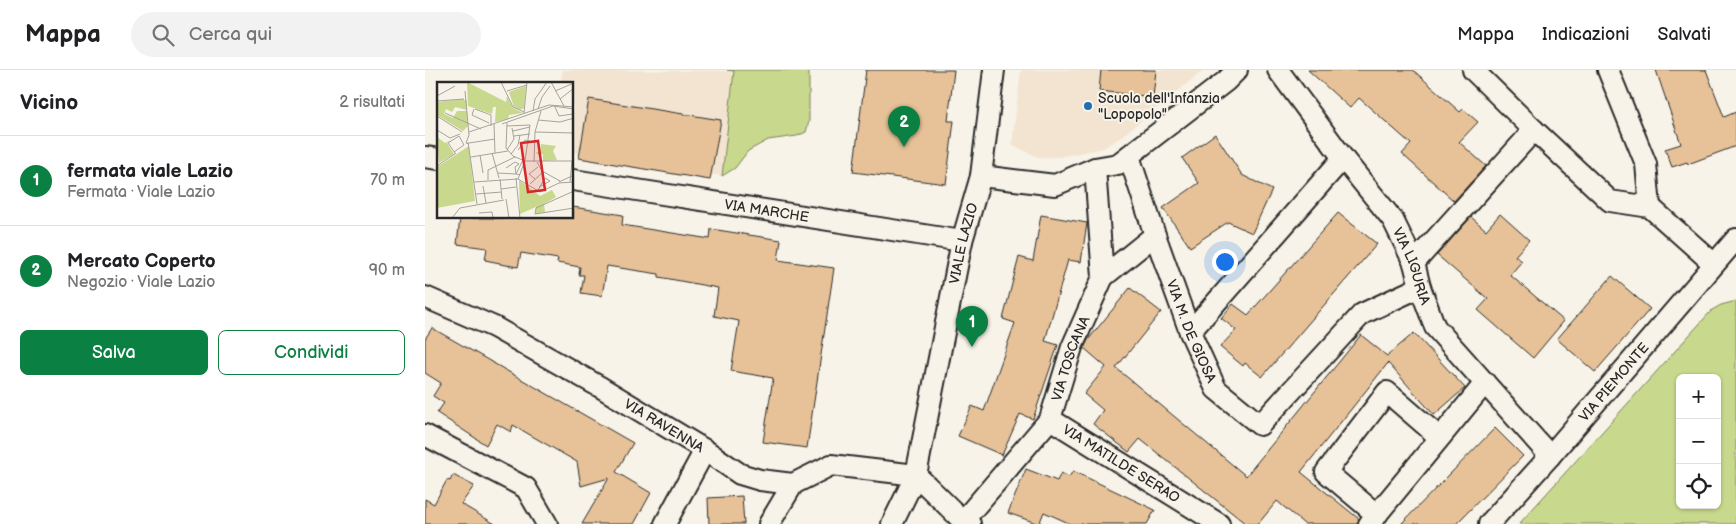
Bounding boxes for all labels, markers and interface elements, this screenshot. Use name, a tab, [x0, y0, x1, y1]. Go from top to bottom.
search box	[131, 12, 481, 57]
text: Mappa	[25, 20, 101, 49]
icon: search	[149, 21, 177, 49]
text: Cerca qui	[189, 23, 272, 46]
text: Mappa	[1457, 24, 1514, 45]
text: Indicazioni	[1542, 24, 1630, 45]
text: Salvati	[1658, 24, 1711, 45]
inset map	[437, 82, 574, 219]
text: Vicino	[20, 90, 78, 115]
place label: Scuola dell'Infanzia "Lopopolo"	[1098, 90, 1220, 123]
text: 2 risultati	[339, 93, 405, 112]
marker: Scuola dell'Infanzia "Lopopolo"	[1082, 100, 1094, 112]
pin: 2	[888, 106, 920, 147]
text: fermata viale Lazio	[67, 160, 233, 183]
text: 1	[33, 171, 39, 190]
text: 70 m	[370, 171, 405, 190]
text: Fermata · Viale Lazio	[67, 183, 215, 202]
street label: VIA MARCHE	[723, 195, 810, 225]
street label: VIALE LAZIO	[945, 200, 981, 285]
street label: VIA LIGURIA	[1389, 225, 1434, 307]
your location	[1212, 249, 1238, 275]
text: Mercato Coperto	[67, 250, 216, 273]
text: 2	[31, 261, 41, 280]
text: 90 m	[369, 261, 405, 280]
text: Negozio · Viale Lazio	[67, 273, 215, 292]
street label: VIA M. DE GIOSA	[1163, 277, 1221, 386]
pin: 1	[956, 306, 988, 347]
street label: VIA TOSCANA	[1048, 313, 1093, 403]
button: Salva	[20, 330, 208, 375]
button: Condividi	[218, 330, 405, 375]
street label: VIA PIEMONTE	[1575, 339, 1652, 425]
map controls	[1676, 374, 1721, 509]
button: +	[1676, 374, 1721, 419]
street label: VIA RAVENNA	[621, 395, 708, 456]
button: −	[1676, 419, 1721, 464]
street label: VIA MATILDE SERAO	[1060, 421, 1183, 506]
button: locate	[1676, 464, 1721, 509]

